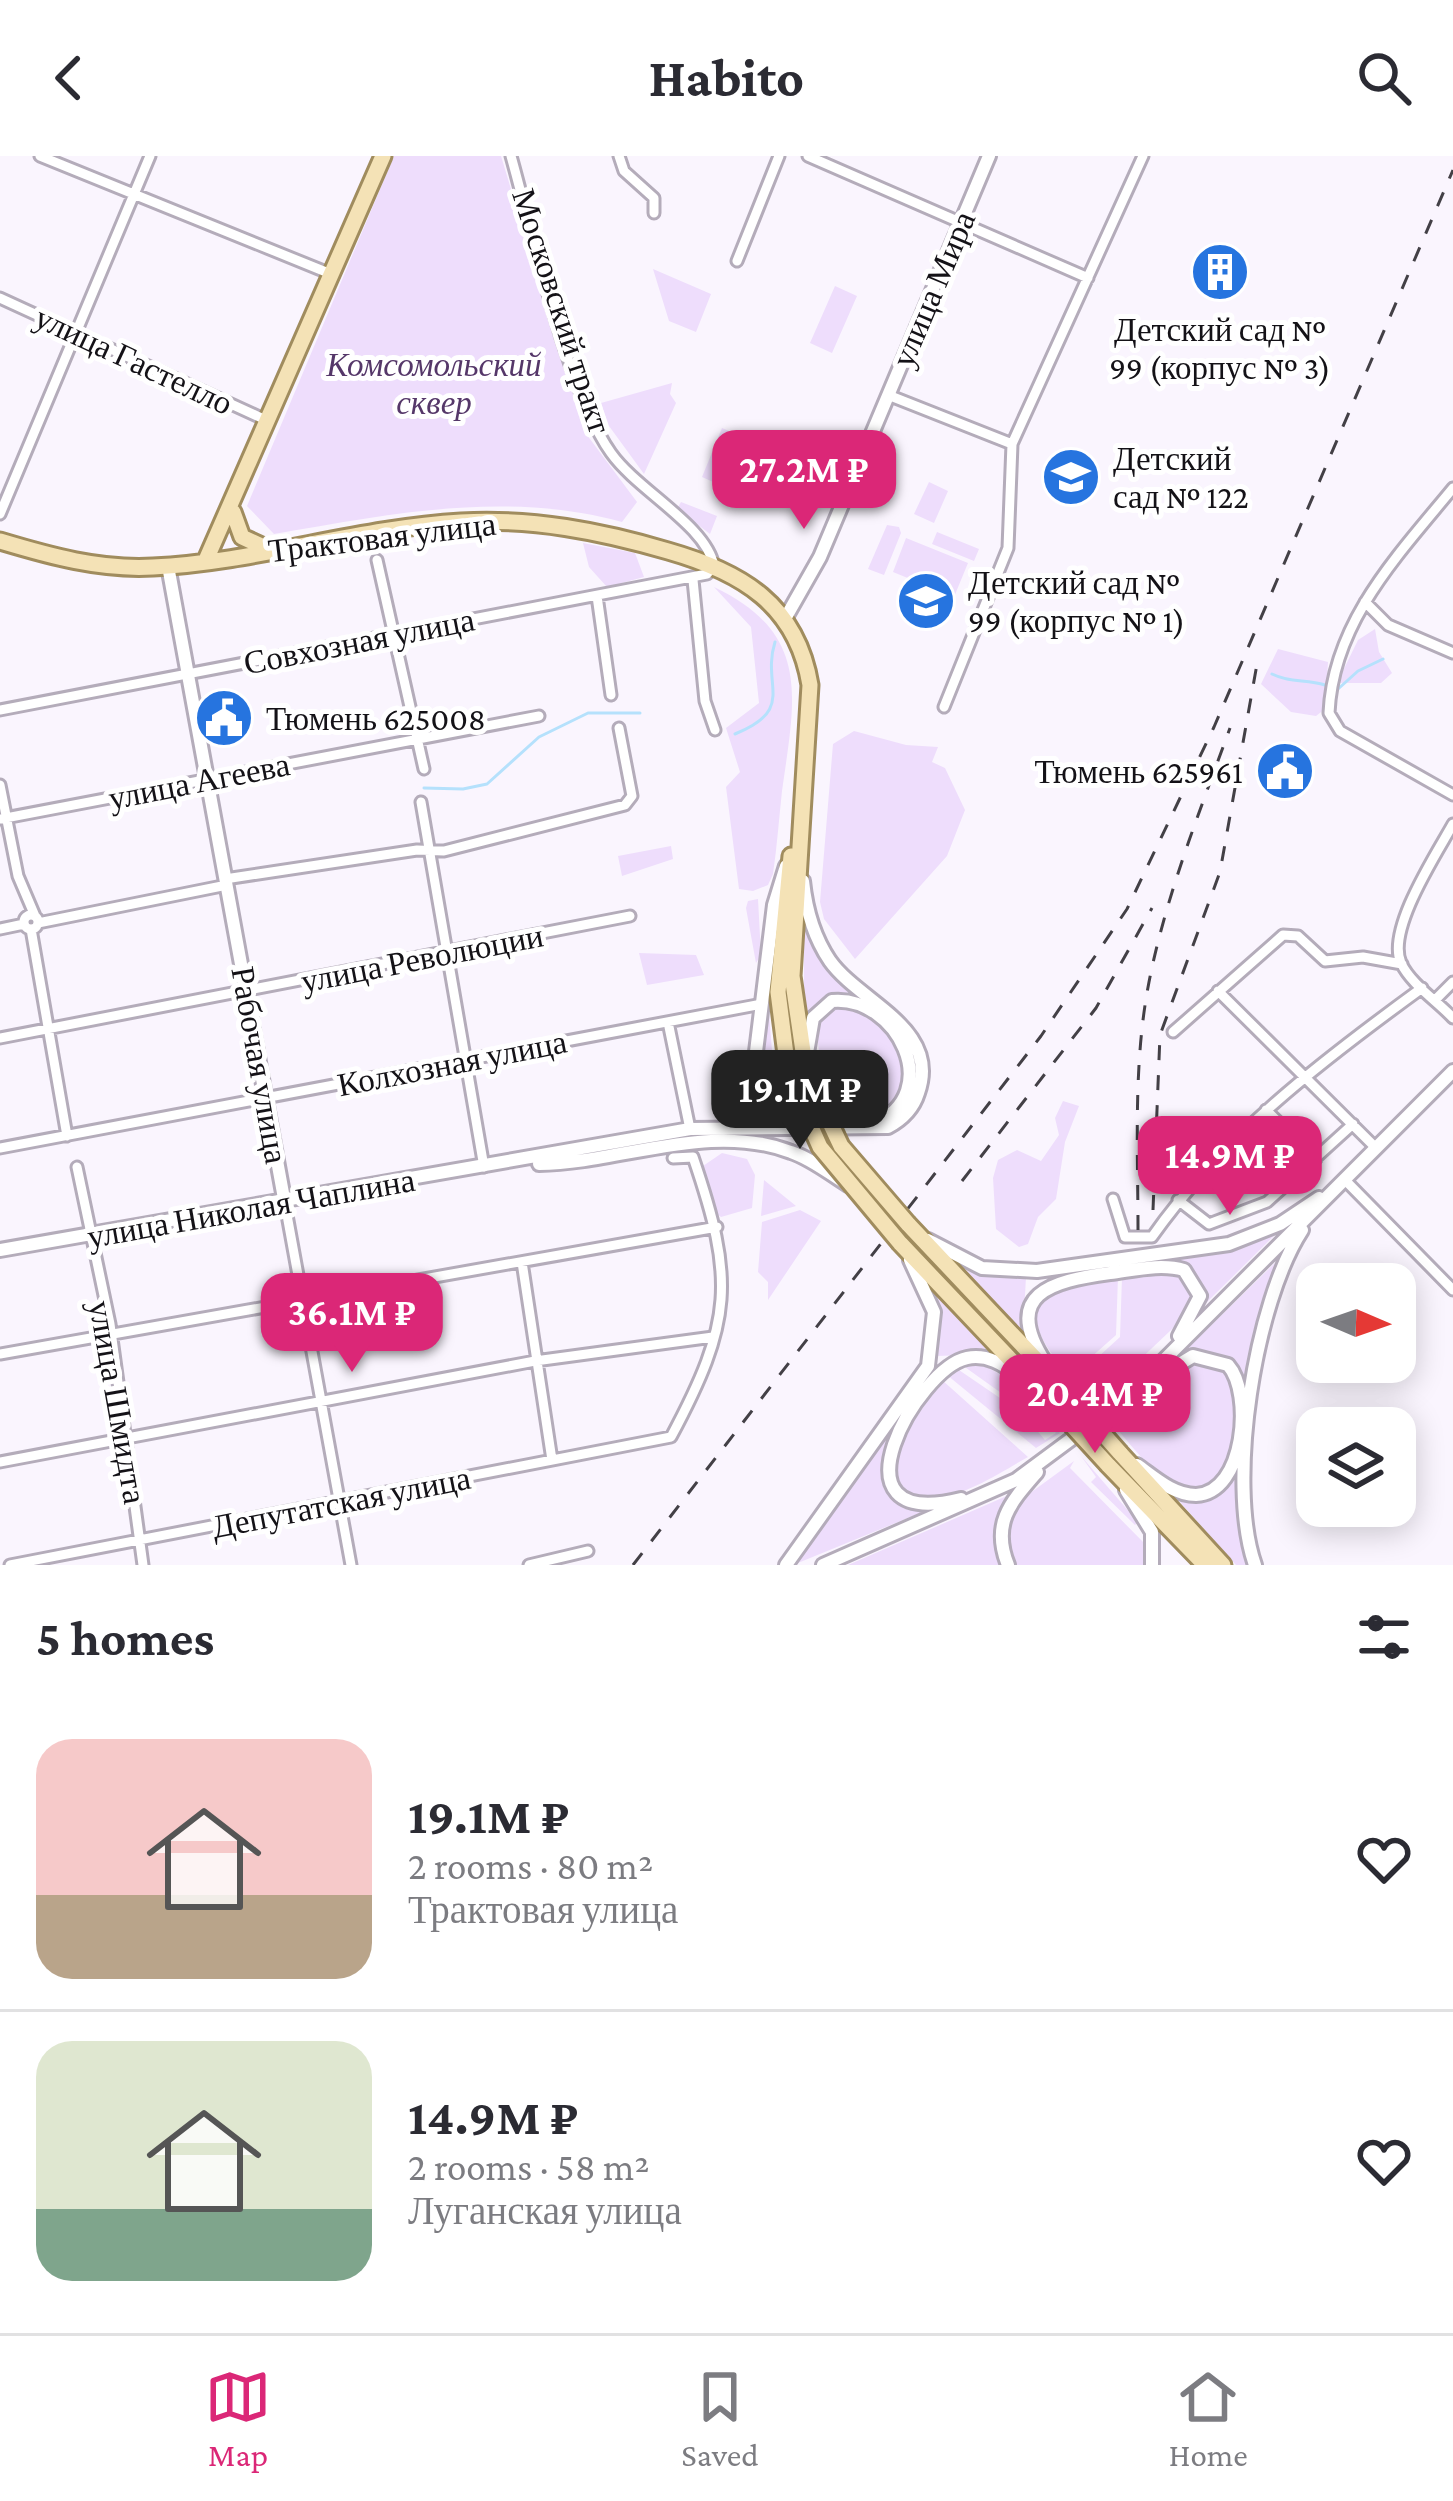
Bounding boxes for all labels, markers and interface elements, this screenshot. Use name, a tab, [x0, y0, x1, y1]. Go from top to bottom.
icon: back	[36, 45, 102, 111]
icon: search	[1351, 45, 1417, 111]
text: Habito	[649, 48, 804, 108]
street label: Московский тракт	[505, 184, 619, 438]
street label: улица Мира	[884, 205, 983, 373]
building icon: Детский сад № 99 (корпус № 3)	[1189, 241, 1251, 303]
street label: улица Гастелло	[29, 298, 239, 422]
place label: Детский сад № 99 (корпус № 3)	[1109, 311, 1331, 387]
park label: Комсомольский сквер	[325, 346, 542, 421]
pin: 27.2M ₽	[693, 430, 915, 532]
place label: Детский сад № 122	[1113, 440, 1249, 515]
school or university icon: Детский сад № 122	[1040, 446, 1102, 508]
text: 27.2M ₽	[739, 447, 869, 490]
street label: Трактовая улица	[266, 505, 498, 569]
place label: Детский сад № 99 (корпус № 1)	[968, 564, 1185, 640]
school or university icon: Детский сад № 99 (корпус № 1)	[895, 570, 957, 632]
street label: Совхозная улица	[241, 600, 478, 681]
public building icon: Тюмень 625008	[193, 687, 255, 749]
place label: Тюмень 625008	[266, 700, 486, 737]
public building icon: Тюмень 625961	[1254, 740, 1316, 802]
street label: улица Агеева	[105, 745, 293, 817]
place label: Тюмень 625961	[1034, 753, 1243, 790]
street label: улица Революции	[298, 916, 546, 1000]
street label: Рабочая улица	[224, 964, 296, 1167]
street label: Колхозная улица	[334, 1023, 570, 1103]
pin: 19.1M ₽	[689, 1050, 911, 1152]
text: 19.1M ₽	[738, 1067, 862, 1110]
pin: 14.9M ₽	[1119, 1116, 1341, 1218]
text: 14.9M ₽	[1165, 1133, 1295, 1176]
street label: улица Николая Чаплина	[84, 1161, 418, 1255]
north arrow	[1296, 1263, 1416, 1383]
map controls	[1296, 1263, 1416, 1527]
pin: 36.1M ₽	[241, 1273, 463, 1375]
text: 36.1M ₽	[288, 1290, 416, 1333]
street label: улица Шмидта	[82, 1297, 154, 1507]
pin: 20.4M ₽	[984, 1354, 1206, 1456]
text: 20.4M ₽	[1027, 1371, 1163, 1414]
button: layers	[1296, 1407, 1416, 1527]
street label: Депутатская улица	[208, 1459, 474, 1545]
icon: filters	[1351, 1604, 1417, 1670]
text: 5 homes	[36, 1609, 214, 1666]
icon: home	[132, 1787, 276, 1931]
text: 19.1M ₽	[408, 1787, 569, 1844]
icon: heart	[1351, 1826, 1417, 1892]
text: 2 rooms · 80 m²	[408, 1844, 653, 1887]
text: Трактовая улица	[408, 1888, 678, 1931]
text: 14.9M ₽	[408, 2088, 579, 2145]
icon: home	[132, 2089, 276, 2233]
icon: heart	[1351, 2128, 1417, 2194]
text: 2 rooms · 58 m²	[408, 2145, 650, 2188]
text: Луганская улица	[408, 2189, 682, 2232]
tab: Map	[205, 2364, 271, 2473]
tab: Saved	[681, 2364, 759, 2473]
tab: Home	[1169, 2364, 1248, 2473]

